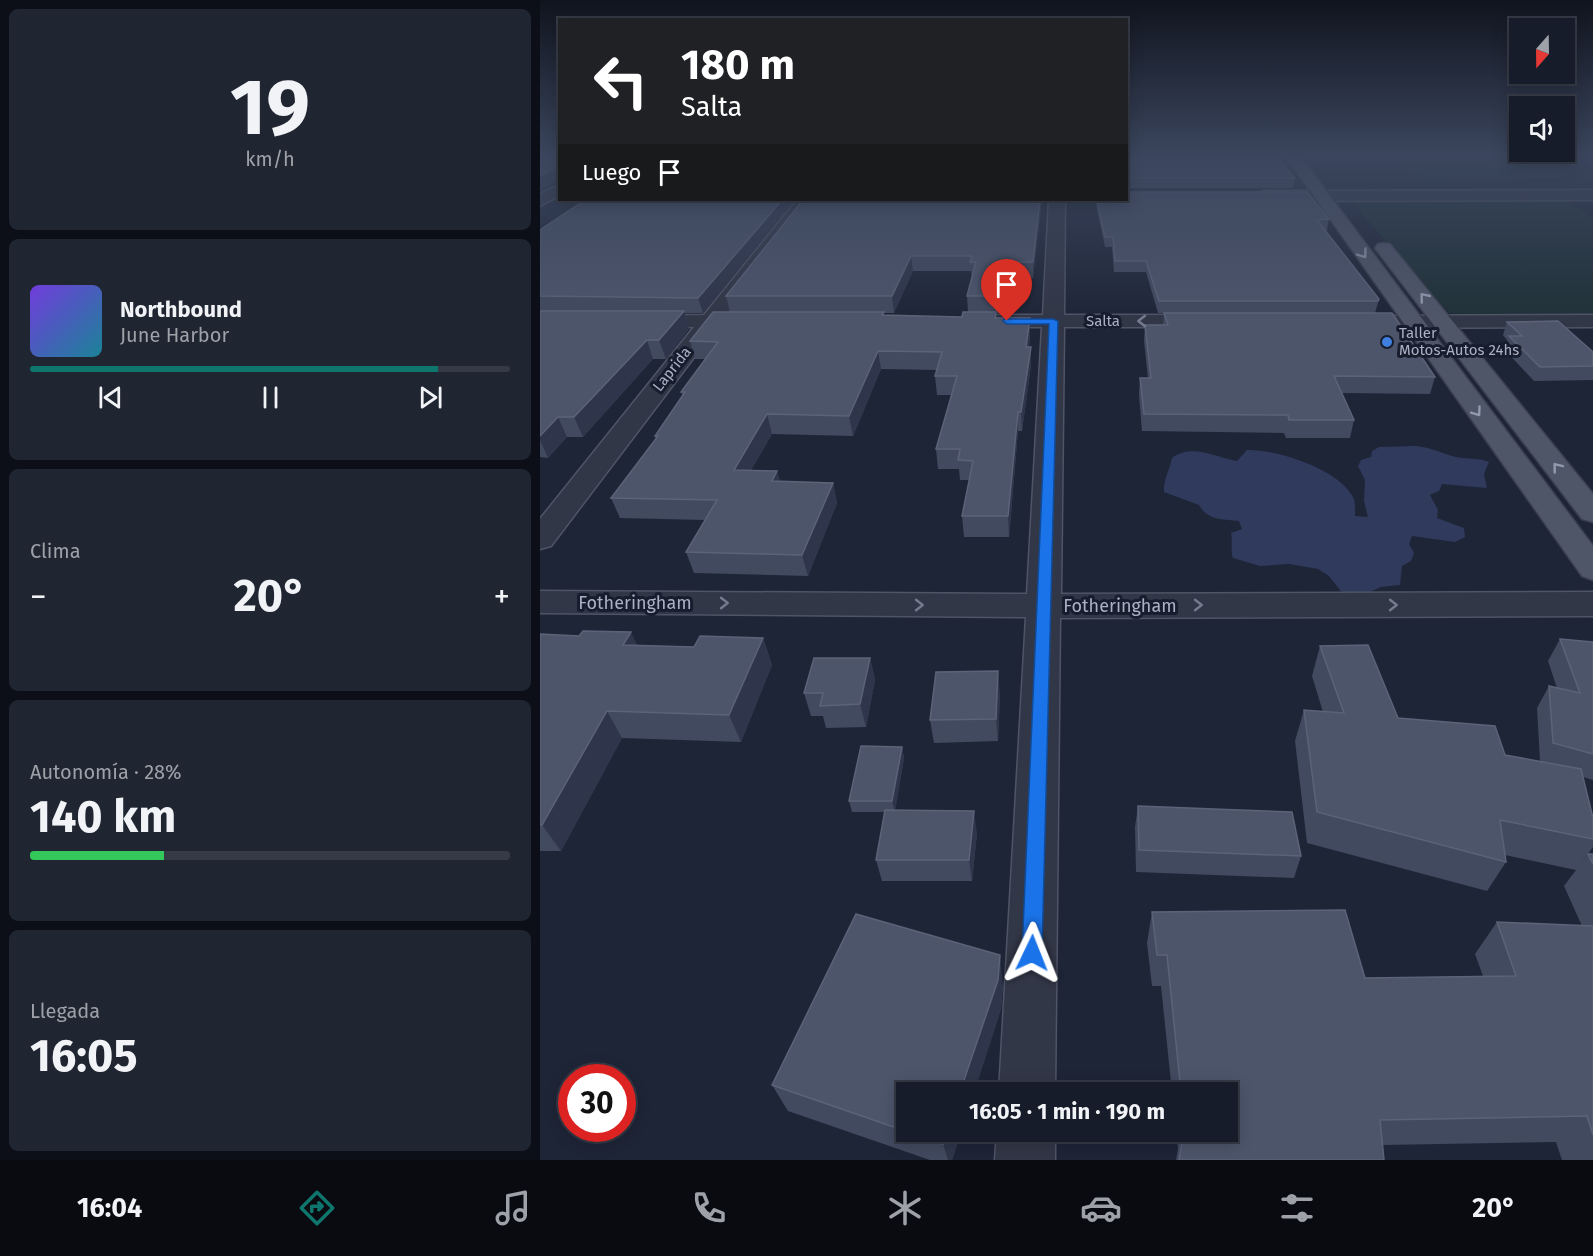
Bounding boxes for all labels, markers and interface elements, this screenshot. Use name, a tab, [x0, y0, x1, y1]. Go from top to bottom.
north arrow	[1509, 18, 1575, 84]
map controls	[1509, 18, 1575, 162]
text: 180 m	[681, 40, 795, 90]
icon: left	[582, 42, 660, 120]
text: 19	[230, 61, 310, 155]
text: Salta	[681, 91, 742, 123]
button: sound	[1509, 96, 1575, 162]
text: km/h	[245, 147, 295, 171]
icon: arrive	[653, 156, 686, 189]
text: Luego	[582, 159, 641, 186]
one-way arrow	[1356, 247, 1367, 258]
pin	[981, 259, 1032, 321]
icon: arrive	[990, 268, 1023, 301]
one-way arrow	[1420, 293, 1431, 304]
text: Northbound	[120, 296, 242, 323]
street label: Salta	[1086, 312, 1120, 330]
one-way arrow	[1138, 315, 1147, 327]
text: June Harbor	[120, 323, 229, 347]
place label: Taller Motos-Autos 24hs	[1399, 324, 1519, 359]
marker: Taller Motos-Autos 24hs	[1380, 335, 1394, 349]
street label: Laprida	[649, 343, 695, 395]
icon: previous	[94, 381, 127, 414]
icon: pause	[254, 381, 287, 414]
icon: next	[414, 381, 447, 414]
one-way arrow	[1470, 405, 1481, 416]
one-way arrow	[1553, 463, 1564, 474]
text: Clima	[30, 539, 81, 563]
text: 20°	[233, 569, 307, 623]
text: −	[30, 577, 47, 617]
text: +	[494, 577, 510, 617]
street label: Fotheringham	[578, 592, 692, 614]
street label: Fotheringham	[1063, 595, 1177, 617]
one-way arrow	[720, 597, 729, 609]
one-way arrow	[915, 599, 924, 611]
one-way arrow	[1194, 599, 1203, 611]
one-way arrow	[1389, 599, 1398, 611]
text: Autonomía · 28%	[30, 760, 182, 784]
text: 140 km	[30, 790, 176, 844]
position arrow	[1000, 921, 1064, 985]
text: Llegada	[30, 999, 100, 1023]
text: 16:05	[30, 1029, 138, 1083]
speed limit sign: 30	[558, 1064, 636, 1142]
text: 16:05 · 1 min · 190 m	[969, 1098, 1165, 1125]
icon: directions	[296, 1187, 338, 1229]
icon: music	[492, 1187, 534, 1229]
icon: phone	[688, 1187, 730, 1229]
icon: climate	[884, 1187, 926, 1229]
icon: car	[1080, 1187, 1122, 1229]
icon: filters	[1276, 1187, 1318, 1229]
text: 16:04	[77, 1192, 142, 1224]
text: 20°	[1472, 1192, 1516, 1224]

